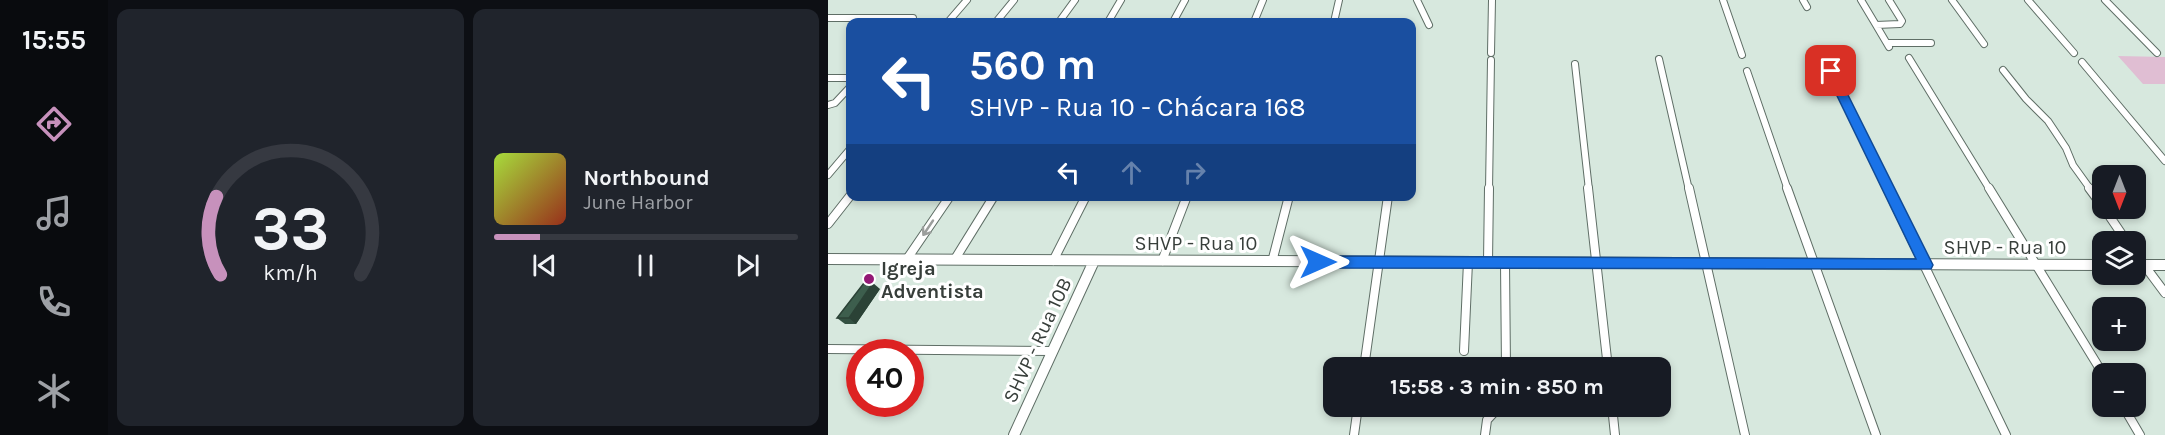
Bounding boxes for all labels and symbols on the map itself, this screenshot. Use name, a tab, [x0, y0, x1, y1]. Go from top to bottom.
pin	[1805, 45, 1856, 96]
north arrow	[2092, 165, 2146, 219]
one-way arrow	[922, 219, 934, 236]
position arrow	[1286, 230, 1350, 294]
street label: SHVP - Rua 10	[1135, 232, 1257, 255]
street label: SHVP - Rua 10	[1944, 236, 2066, 259]
place label: Igreja Adventista	[881, 257, 984, 303]
marker: Igreja Adventista	[862, 272, 876, 286]
street label: SHVP - Rua 10B	[998, 274, 1076, 406]
speed limit sign: 40	[846, 339, 924, 417]

